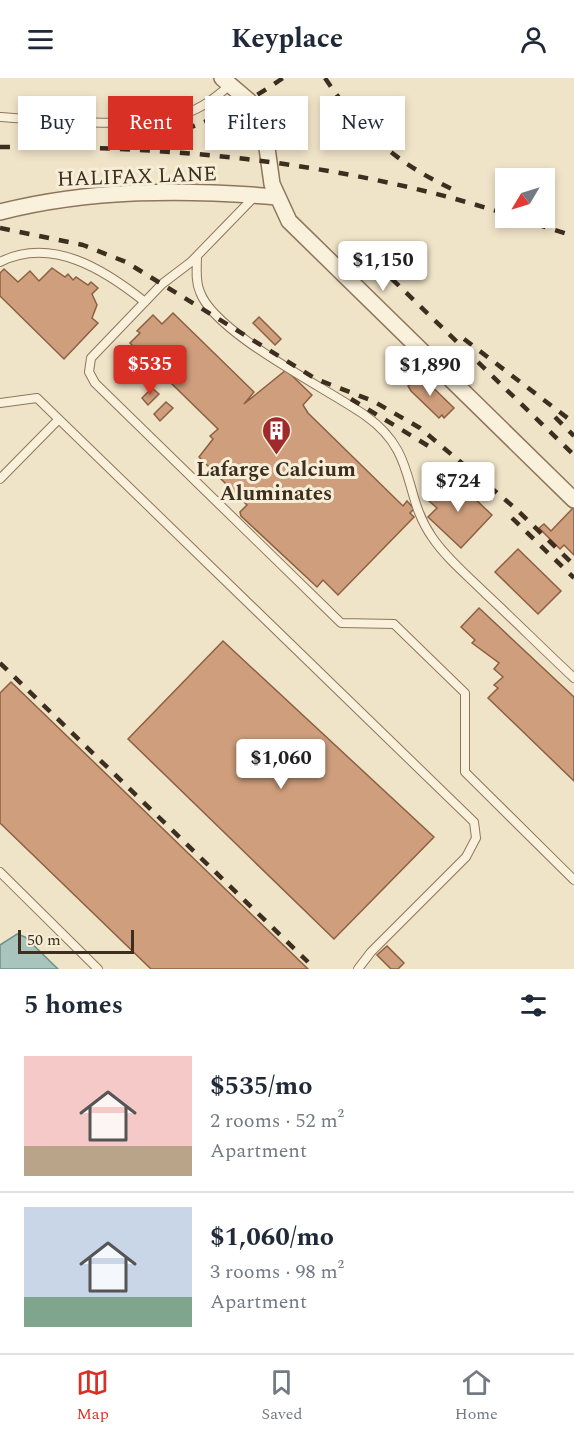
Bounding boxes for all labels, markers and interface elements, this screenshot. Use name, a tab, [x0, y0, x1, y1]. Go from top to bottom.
text: Keyplace	[231, 18, 343, 60]
icon: menu	[24, 23, 57, 56]
icon: person	[517, 23, 550, 56]
chip: Buy	[18, 96, 96, 150]
chip: Rent	[108, 96, 193, 150]
chip: Filters	[205, 96, 308, 150]
chip: New	[320, 96, 405, 150]
street label: HALIFAX LANE	[57, 158, 218, 196]
north arrow	[495, 168, 555, 228]
map controls	[495, 168, 555, 228]
pin: $1,150	[334, 241, 432, 292]
text: $1,150	[352, 245, 414, 275]
pin: $535	[114, 345, 186, 396]
pin: $1,890	[381, 346, 479, 397]
text: $535	[128, 349, 172, 379]
text: $1,890	[399, 350, 461, 380]
building icon: Lafarge Calcium Aluminates	[260, 414, 292, 456]
place label: Lafarge Calcium Aluminates	[196, 454, 356, 510]
pin: $724	[422, 462, 494, 513]
text: $724	[436, 466, 480, 496]
pin: $1,060	[232, 739, 330, 790]
text: $1,060	[250, 743, 312, 773]
scale bar	[18, 927, 134, 954]
text: 50 m	[27, 928, 61, 952]
text: 5 homes	[24, 985, 123, 1025]
icon: filters	[517, 989, 550, 1022]
text: $535/mo	[210, 1066, 313, 1106]
icon: home	[72, 1080, 144, 1152]
text: 2 rooms · 52 m²	[210, 1106, 344, 1136]
text: Apartment	[210, 1136, 307, 1166]
text: $1,060/mo	[210, 1217, 334, 1257]
icon: home	[72, 1231, 144, 1303]
text: 3 rooms · 98 m²	[210, 1257, 344, 1287]
text: Apartment	[210, 1287, 307, 1317]
tab: Map	[76, 1366, 109, 1426]
tab: Saved	[261, 1366, 302, 1426]
tab: Home	[455, 1366, 498, 1426]

